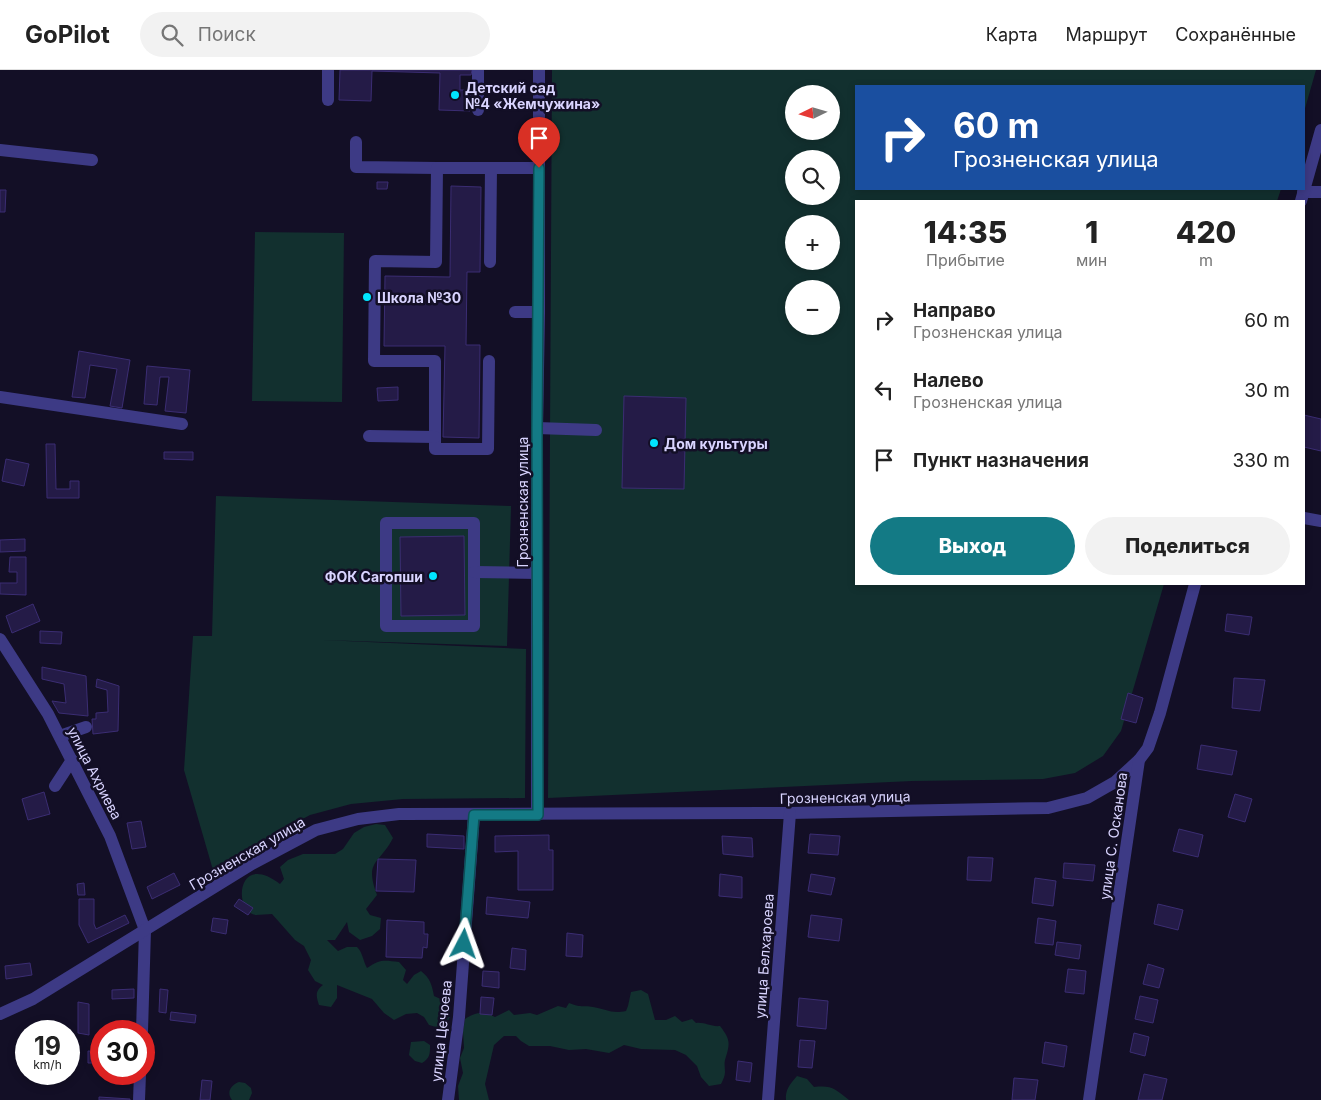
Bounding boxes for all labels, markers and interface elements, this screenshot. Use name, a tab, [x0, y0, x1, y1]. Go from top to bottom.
search box	[140, 12, 490, 57]
text: GoPilot	[25, 20, 110, 49]
icon: search	[158, 21, 186, 49]
text: Поиск	[198, 23, 256, 46]
text: Карта	[986, 24, 1038, 45]
text: Маршрут	[1066, 24, 1147, 45]
text: Сохранённые	[1175, 24, 1296, 45]
place label: Детский сад №4 «Жемчужина»	[465, 79, 600, 112]
north arrow	[785, 85, 840, 140]
map controls	[785, 85, 840, 335]
marker: Детский сад №4 «Жемчужина»	[449, 89, 461, 101]
text: 60 m	[953, 104, 1040, 146]
icon: right	[870, 105, 935, 170]
pin	[518, 117, 560, 168]
icon: arrive	[525, 124, 553, 152]
text: Грозненская улица	[953, 146, 1159, 172]
button: search	[785, 150, 840, 205]
text: 14:35	[924, 214, 1007, 250]
text: 1	[1085, 214, 1098, 250]
text: 420	[1176, 214, 1236, 250]
button: +	[785, 215, 840, 270]
text: Прибытие	[926, 250, 1005, 270]
text: мин	[1076, 250, 1107, 270]
text: m	[1199, 250, 1213, 270]
button: −	[785, 280, 840, 335]
place label: Школа №30	[377, 289, 461, 306]
marker: Школа №30	[361, 291, 373, 303]
text: Направо	[913, 299, 996, 322]
icon: right	[870, 306, 898, 334]
text: 60 m	[1244, 309, 1290, 332]
text: Грозненская улица	[913, 322, 1063, 342]
text: Налево	[913, 369, 984, 392]
icon: left	[870, 376, 898, 404]
text: 30 m	[1244, 379, 1290, 402]
text: Грозненская улица	[913, 392, 1063, 412]
place label: Дом культуры	[664, 435, 768, 452]
street label: Грозненская улица	[514, 437, 531, 567]
marker: Дом культуры	[648, 437, 660, 449]
icon: arrive	[870, 446, 898, 474]
text: Пункт назначения	[913, 449, 1089, 472]
text: 330 m	[1233, 449, 1290, 472]
button: Выход	[870, 517, 1075, 575]
button: Поделиться	[1085, 517, 1290, 575]
place label: ФОК Сагопши	[325, 568, 423, 585]
marker: ФОК Сагопши	[427, 570, 439, 582]
street label: улица Ахриева	[64, 724, 126, 822]
street label: улица С. Осканова	[1096, 771, 1130, 901]
street label: Грозненская улица	[779, 787, 911, 807]
street label: Грозненская улица	[186, 813, 308, 893]
street label: улица Белхароева	[751, 893, 777, 1019]
position arrow	[437, 917, 489, 969]
street label: улица Цечоева	[427, 979, 455, 1083]
speed limit sign: 30	[90, 1020, 155, 1085]
text: 19	[34, 1031, 61, 1061]
text: km/h	[33, 1057, 62, 1072]

